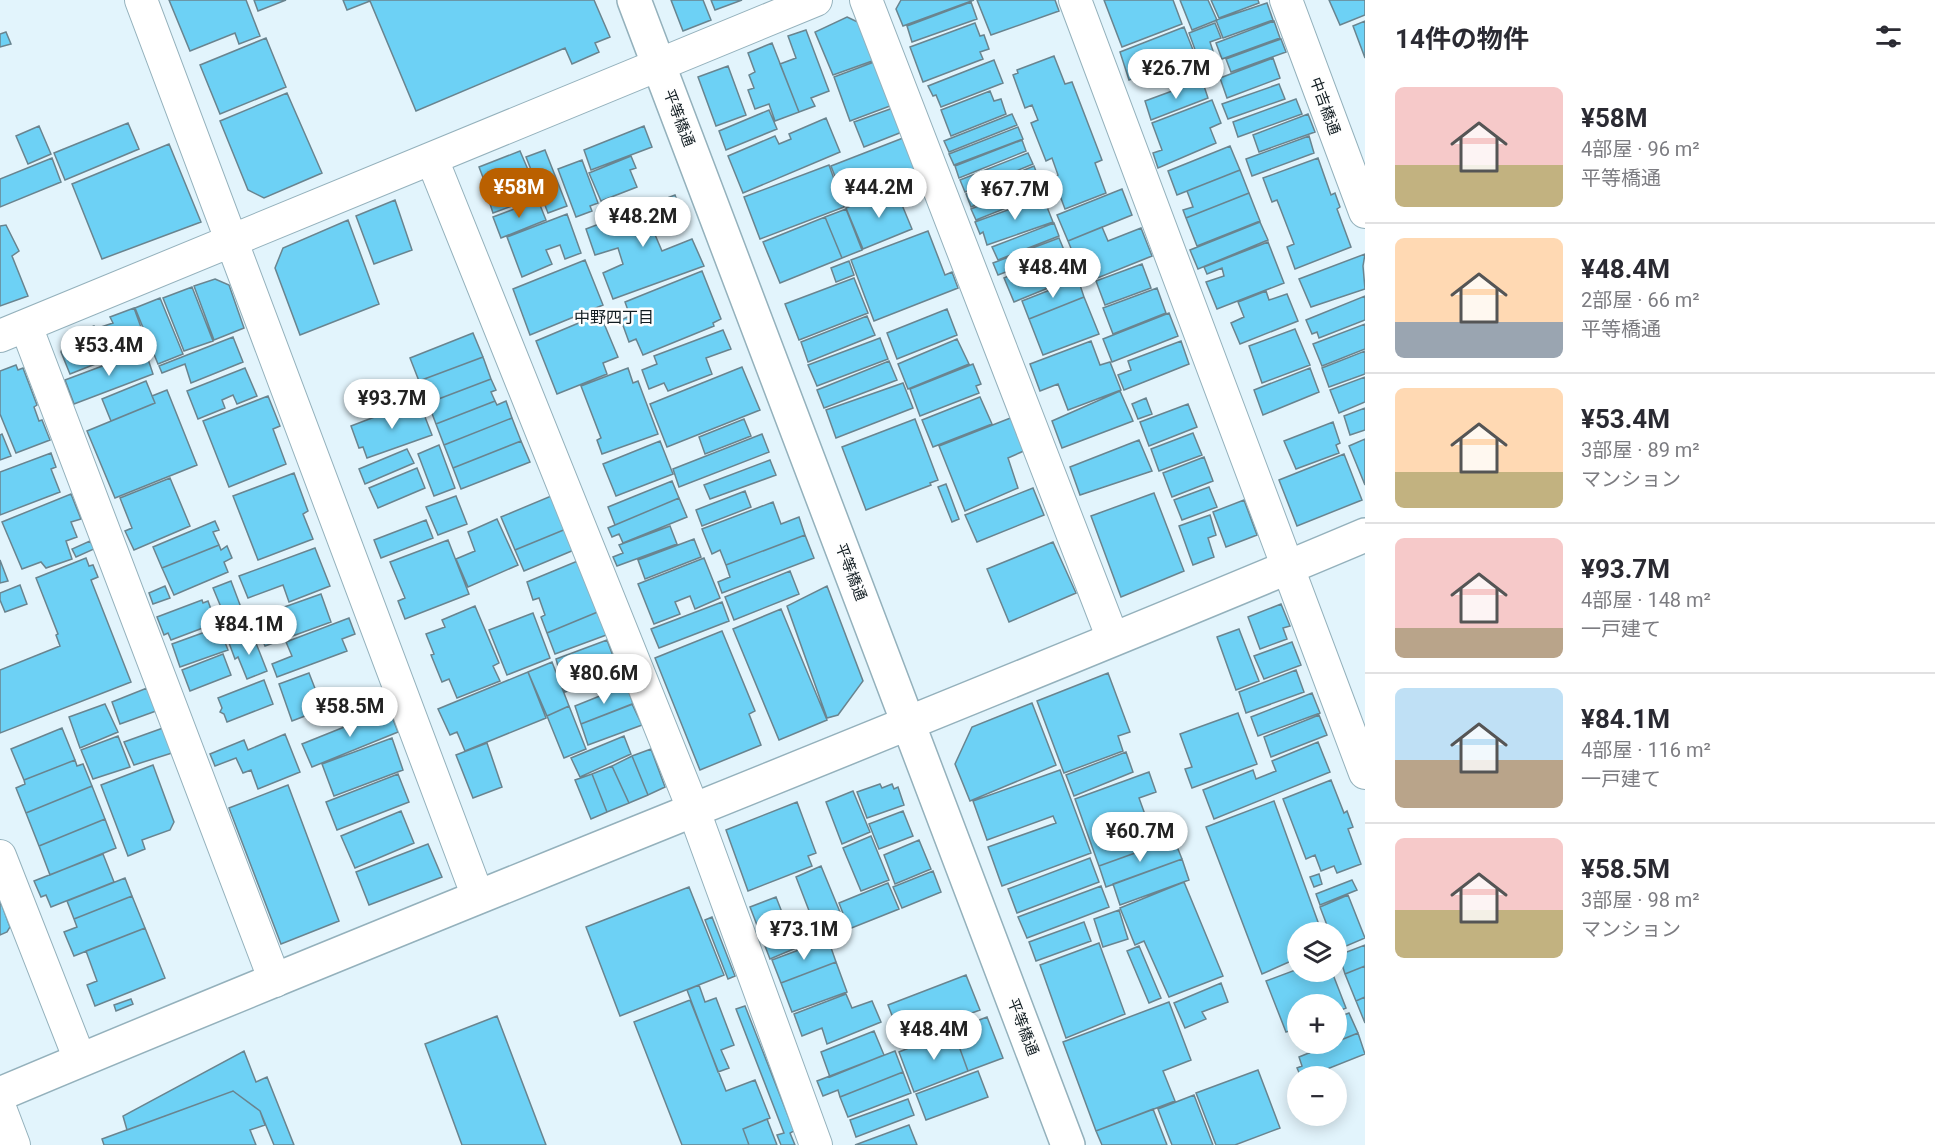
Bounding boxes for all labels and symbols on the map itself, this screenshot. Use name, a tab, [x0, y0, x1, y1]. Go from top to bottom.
pin: ¥26.7M	[1127, 49, 1225, 100]
street label: 中吉橋通	[1306, 75, 1344, 137]
street label: 平等橋通	[660, 87, 698, 149]
pin: ¥58M	[483, 168, 555, 219]
pin: ¥44.2M	[830, 168, 928, 219]
pin: ¥67.7M	[966, 170, 1064, 221]
pin: ¥48.2M	[594, 197, 692, 248]
pin: ¥48.4M	[1004, 248, 1102, 299]
district label: 中野四丁目	[574, 308, 654, 327]
pin: ¥53.4M	[60, 326, 158, 377]
pin: ¥93.7M	[343, 379, 441, 430]
street label: 平等橋通	[832, 541, 870, 603]
pin: ¥84.1M	[200, 605, 298, 656]
pin: ¥80.6M	[555, 654, 653, 705]
pin: ¥58.5M	[301, 687, 399, 738]
pin: ¥60.7M	[1091, 812, 1189, 863]
pin: ¥73.1M	[755, 910, 853, 961]
street label: 平等橋通	[1004, 996, 1042, 1058]
pin: ¥48.4M	[885, 1010, 983, 1061]

